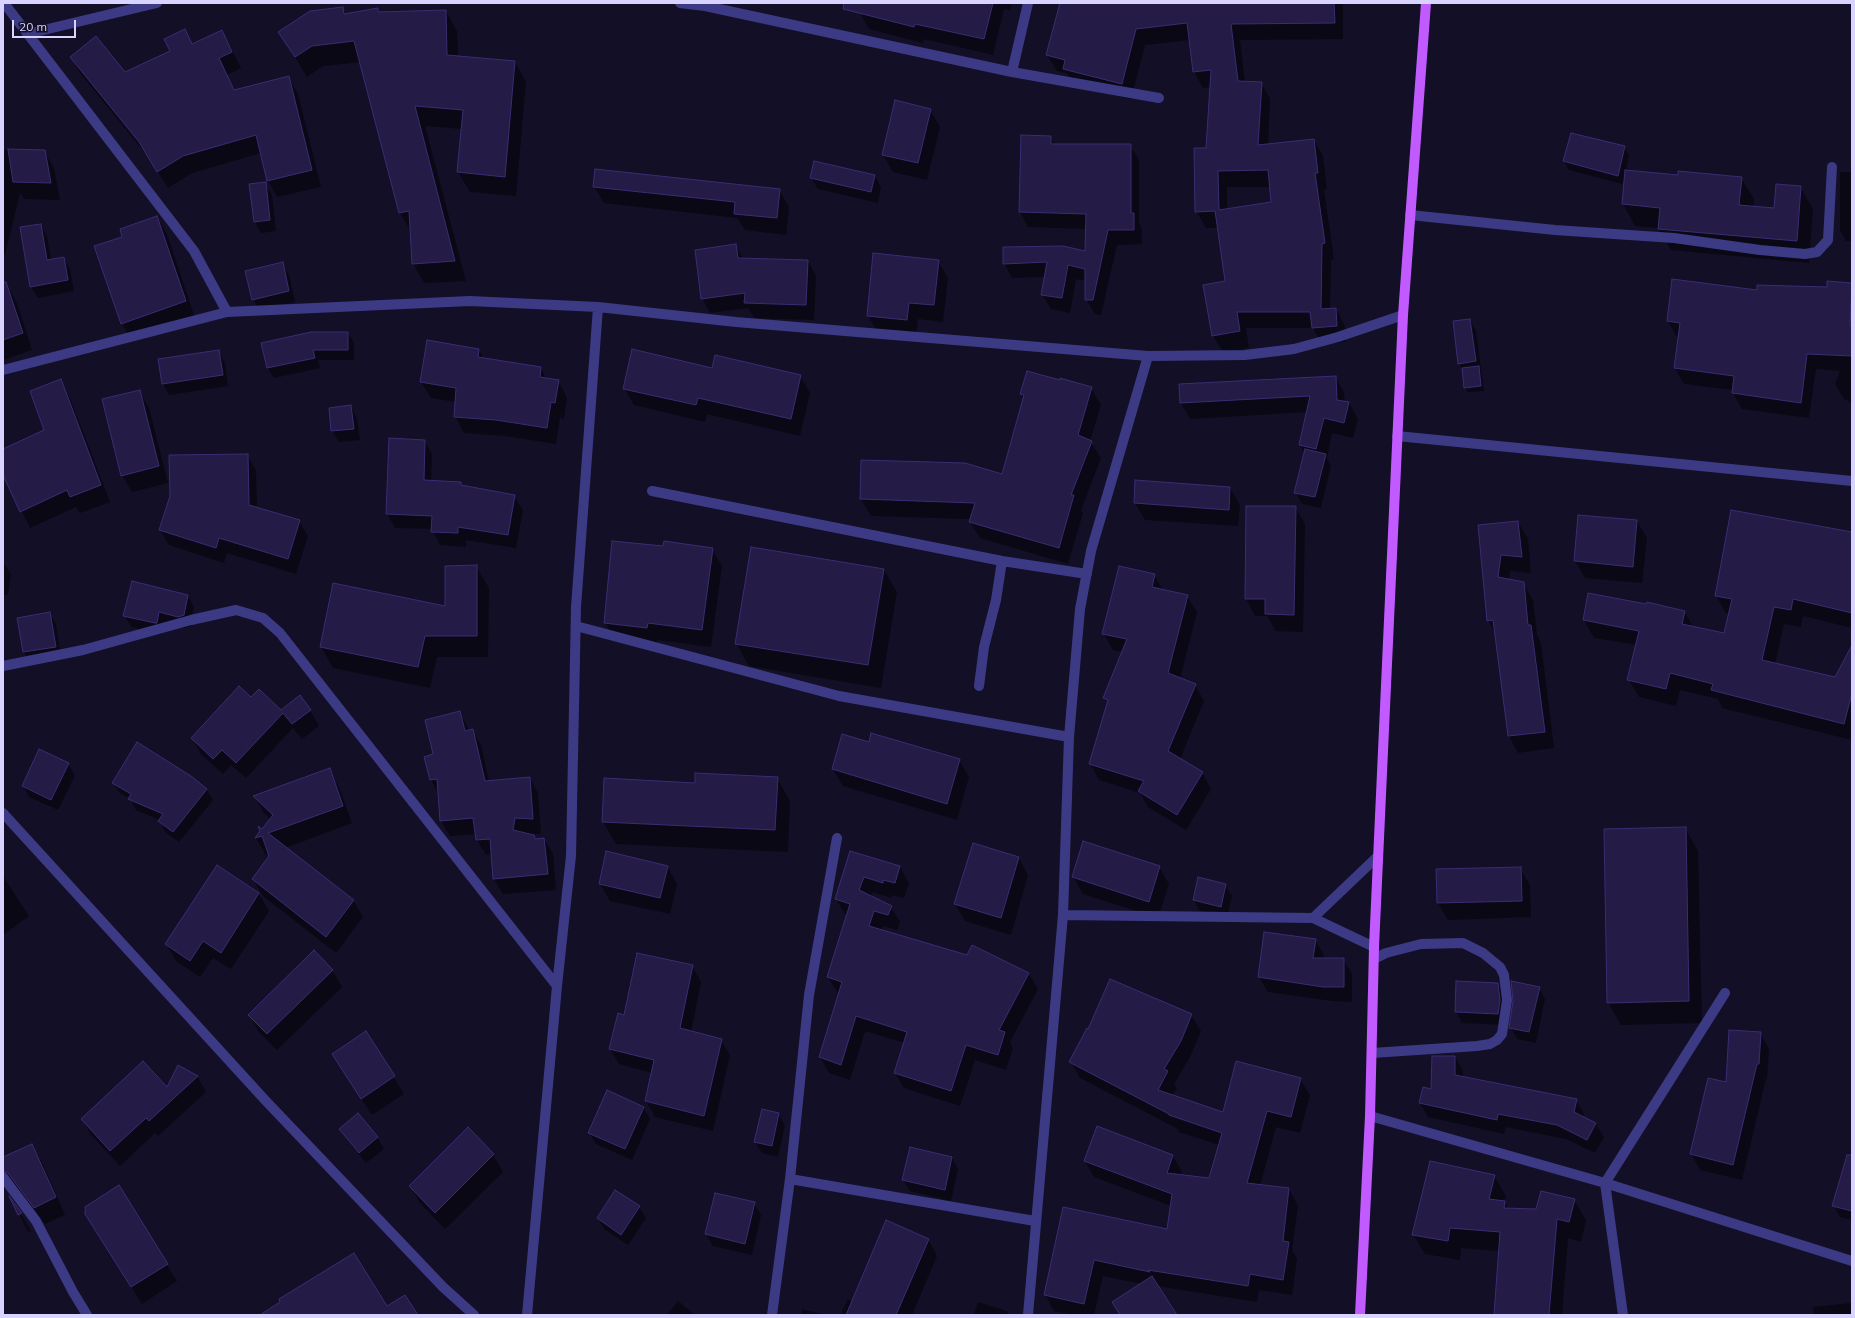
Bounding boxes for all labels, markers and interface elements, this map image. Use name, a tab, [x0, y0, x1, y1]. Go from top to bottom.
scale bar	[14, 12, 78, 38]
text: 20 m	[19, 19, 47, 34]

